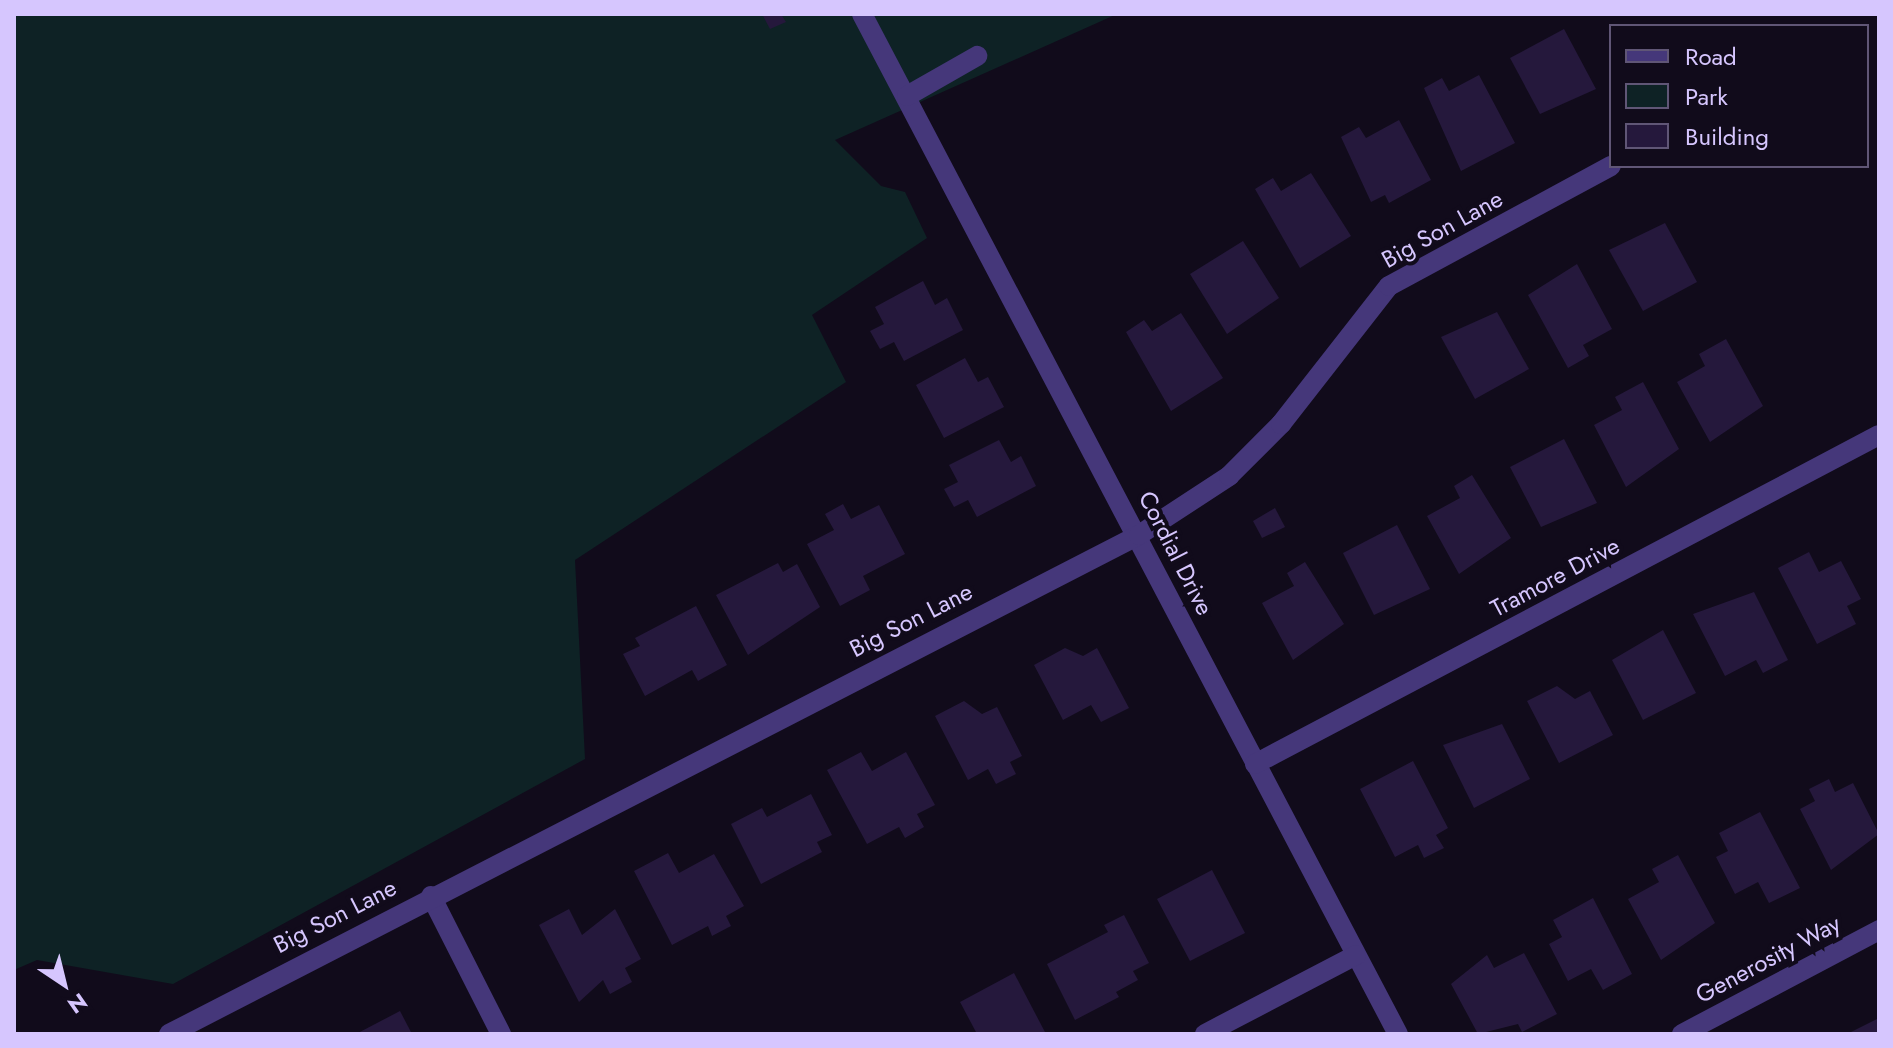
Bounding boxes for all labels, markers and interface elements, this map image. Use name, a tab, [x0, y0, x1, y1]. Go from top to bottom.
legend	[1609, 24, 1869, 168]
text: Road	[1685, 39, 1737, 74]
text: Park	[1685, 79, 1728, 114]
text: Building	[1685, 119, 1769, 154]
street label: Big Son Lane	[1376, 184, 1508, 274]
street label: Cordial Drive	[1132, 486, 1220, 620]
street label: Tramore Drive	[1486, 531, 1624, 623]
street label: Big Son Lane	[845, 577, 977, 663]
street label: Big Son Lane	[269, 873, 401, 959]
street label: Generosity Way	[1691, 909, 1845, 1009]
north arrow	[24, 944, 104, 1024]
text: N	[61, 986, 94, 1022]

